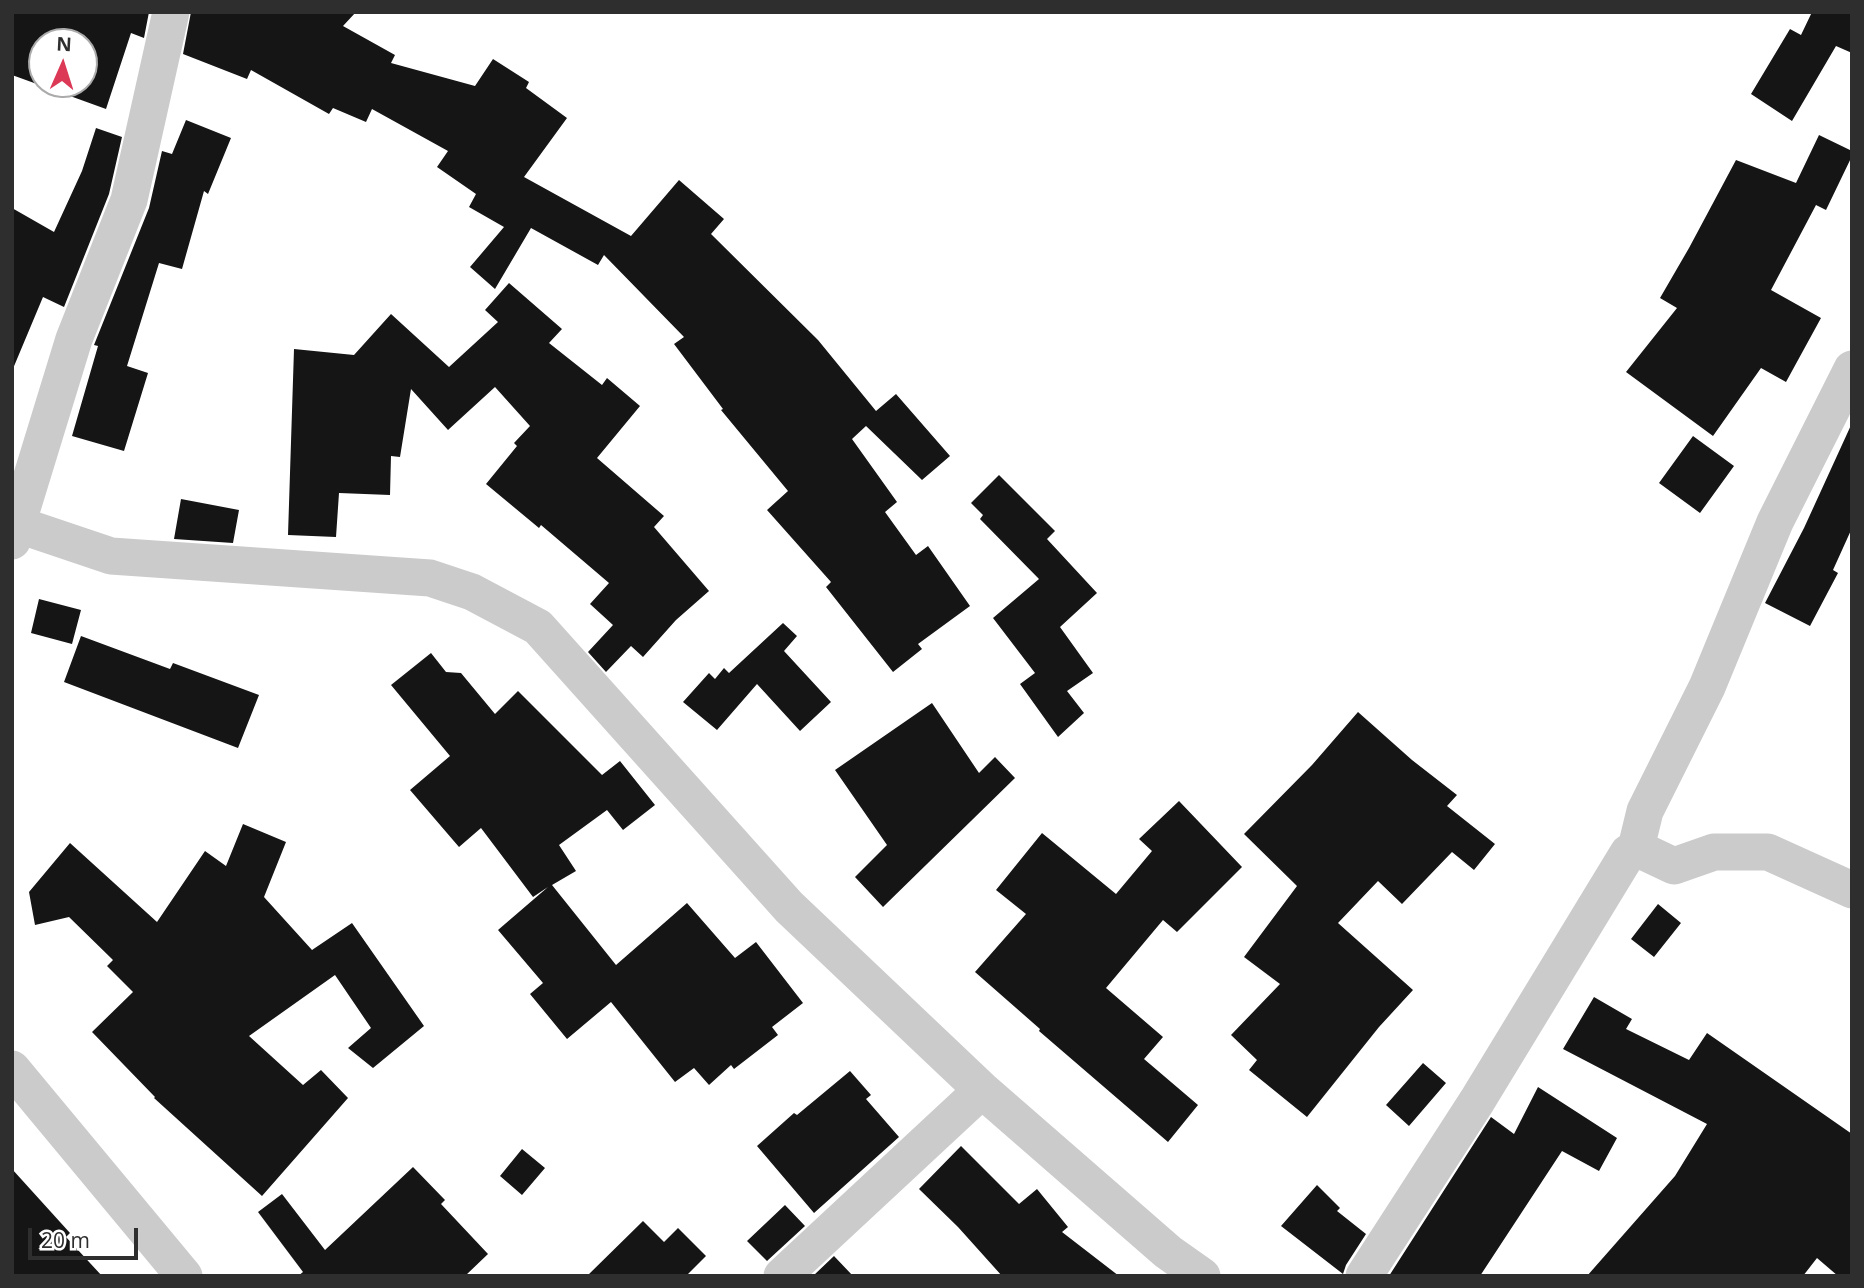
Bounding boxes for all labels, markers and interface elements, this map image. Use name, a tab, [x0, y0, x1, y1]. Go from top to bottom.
north arrow	[28, 28, 98, 98]
text: N	[56, 31, 72, 57]
scale bar	[32, 1214, 142, 1258]
text: 20 m	[41, 1226, 90, 1254]

